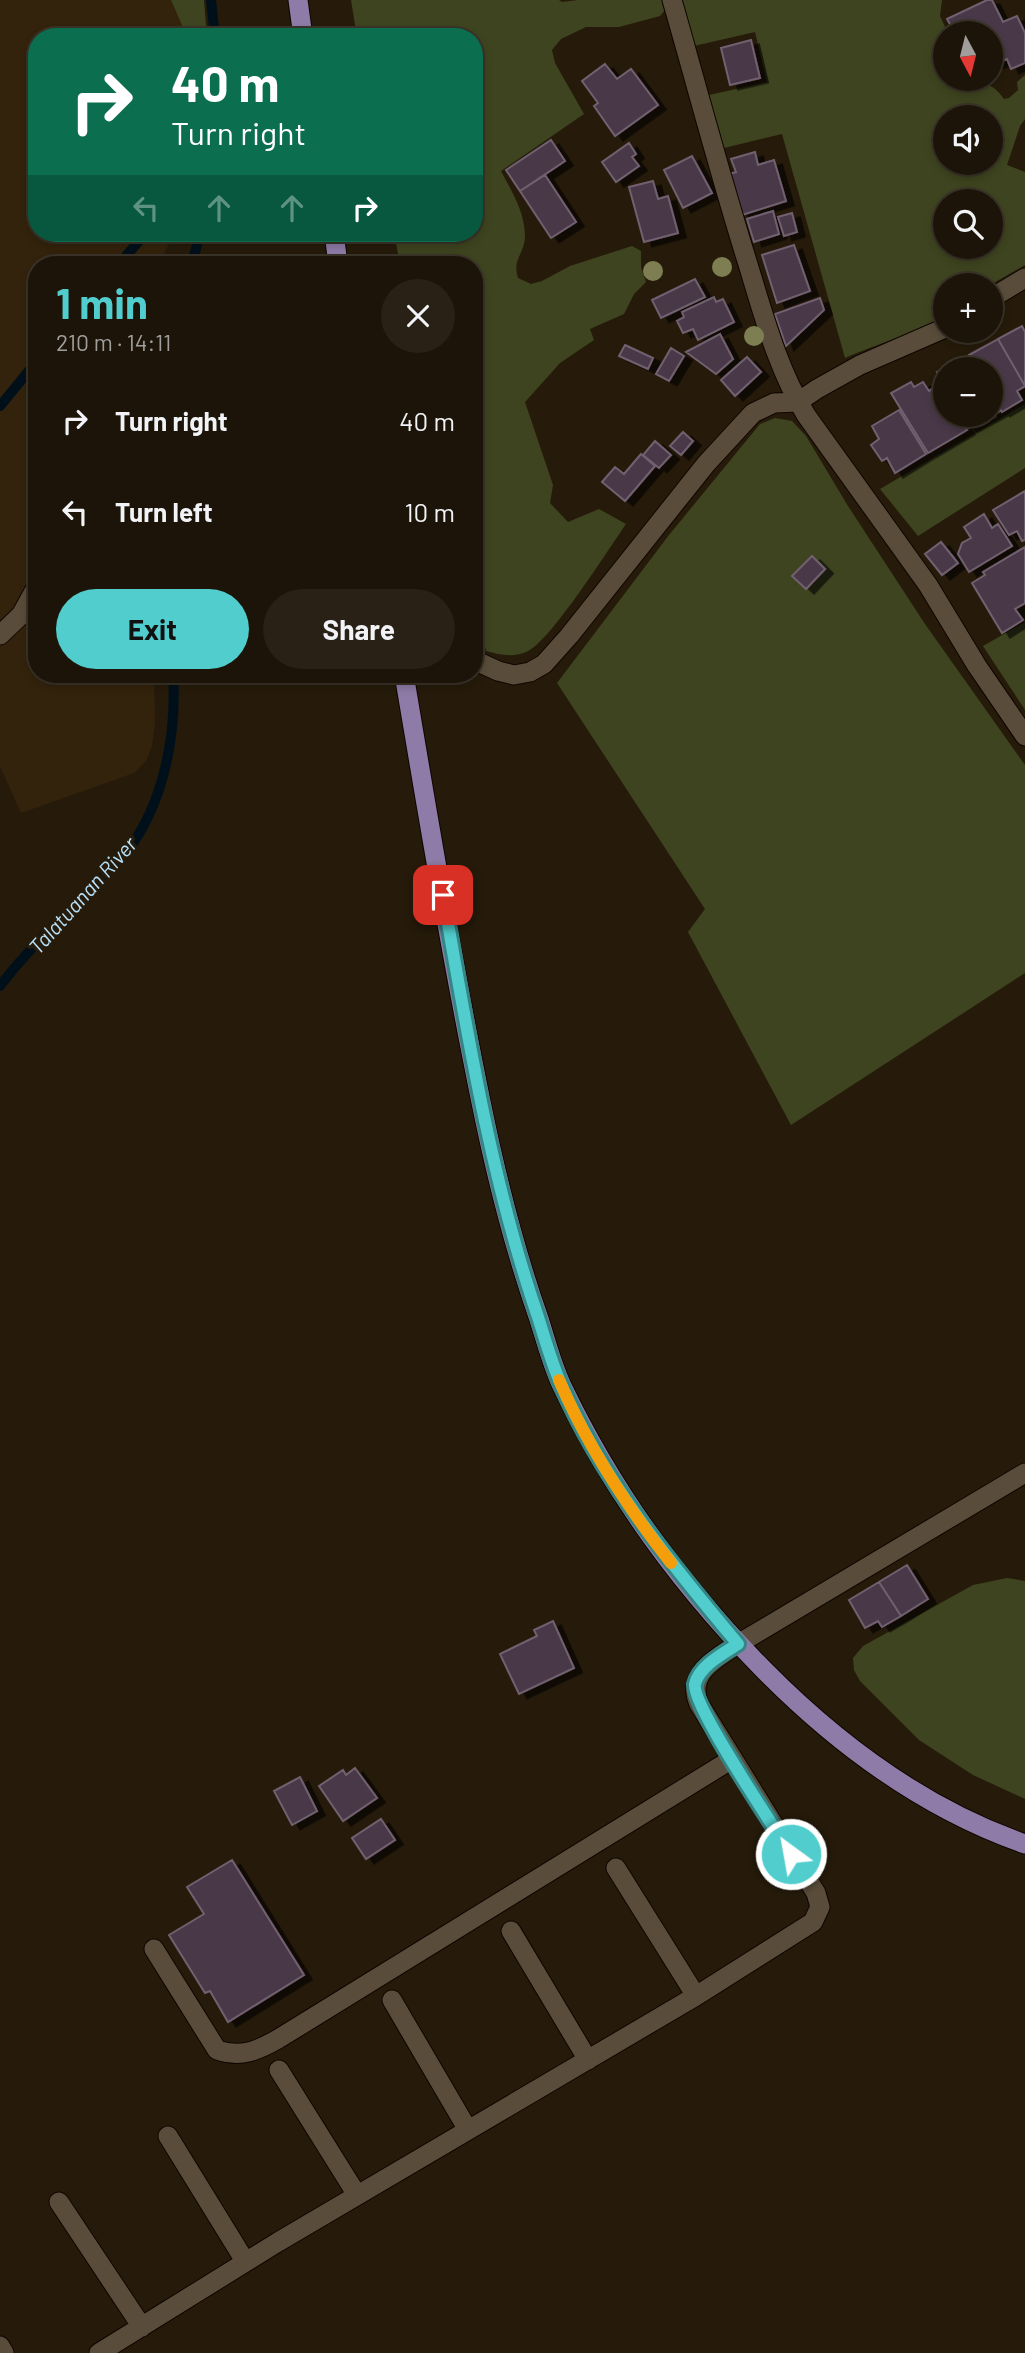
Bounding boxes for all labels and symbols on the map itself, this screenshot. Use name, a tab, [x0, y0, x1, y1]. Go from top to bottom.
north arrow	[933, 21, 1003, 91]
water label: Talatuanan River	[23, 831, 142, 959]
pin	[413, 865, 473, 925]
position arrow	[754, 1817, 828, 1891]

